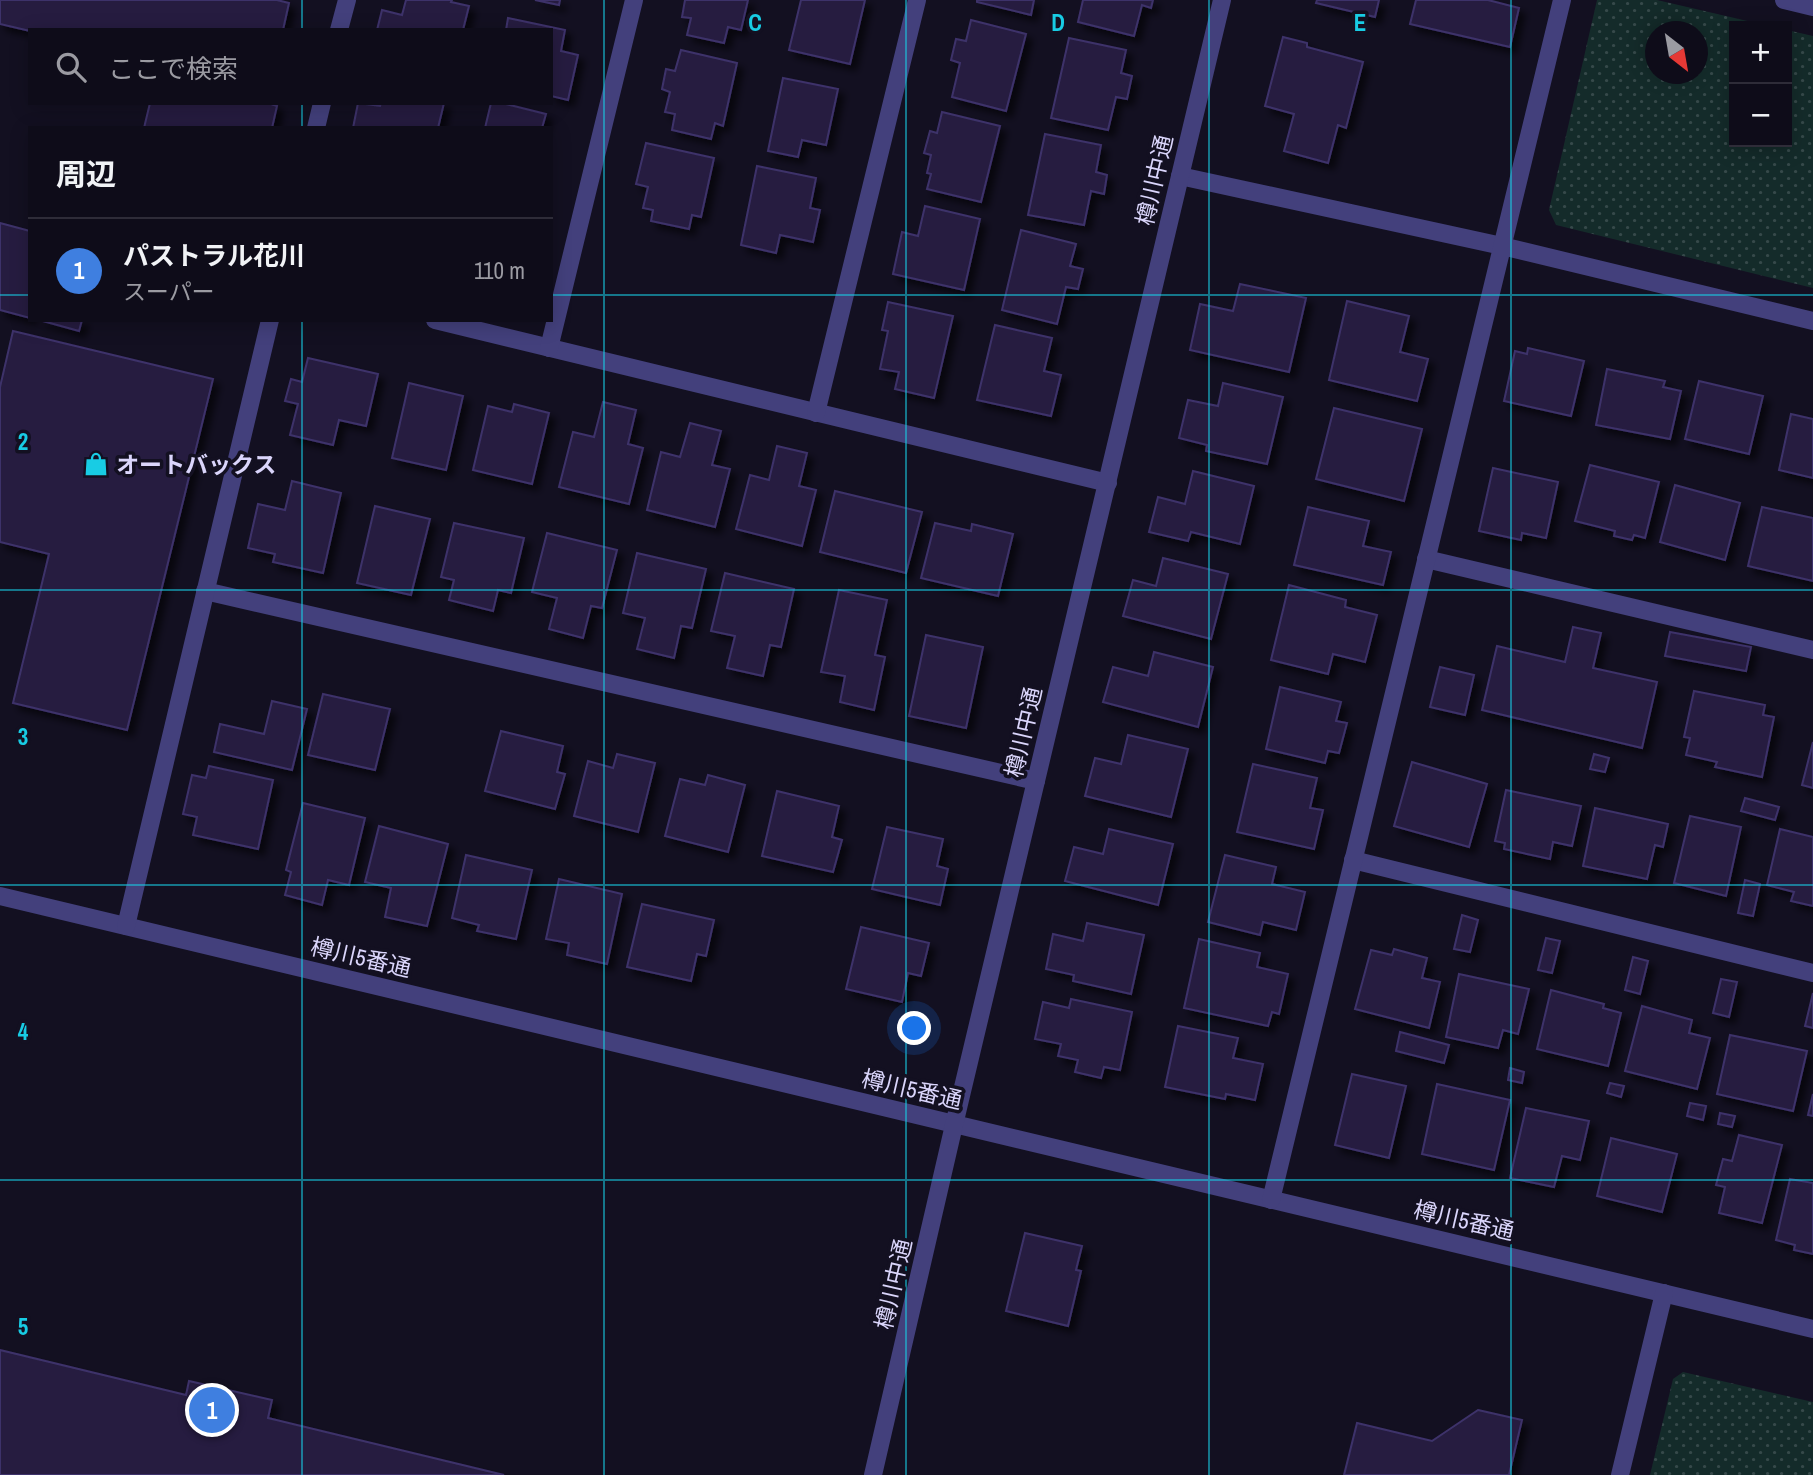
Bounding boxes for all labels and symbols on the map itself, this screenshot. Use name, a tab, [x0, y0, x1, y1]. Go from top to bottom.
text: C	[748, 7, 762, 38]
text: D	[1051, 7, 1065, 38]
text: E	[1354, 7, 1366, 38]
north arrow	[1645, 21, 1708, 84]
street label: 樽川中通	[1129, 132, 1179, 228]
text: 2	[18, 426, 28, 457]
place label: オートバックス	[116, 449, 276, 480]
shop icon: オートバックス	[82, 450, 110, 478]
street label: 樽川中通	[998, 684, 1048, 780]
text: 3	[18, 721, 28, 752]
street label: 樽川5番通	[308, 930, 414, 984]
your location	[897, 1011, 931, 1045]
text: 4	[18, 1016, 29, 1047]
street label: 樽川5番通	[859, 1062, 965, 1116]
street label: 樽川5番通	[1411, 1193, 1517, 1247]
street label: 樽川中通	[868, 1236, 918, 1332]
text: 5	[18, 1311, 28, 1342]
pin: 1	[189, 1384, 235, 1436]

